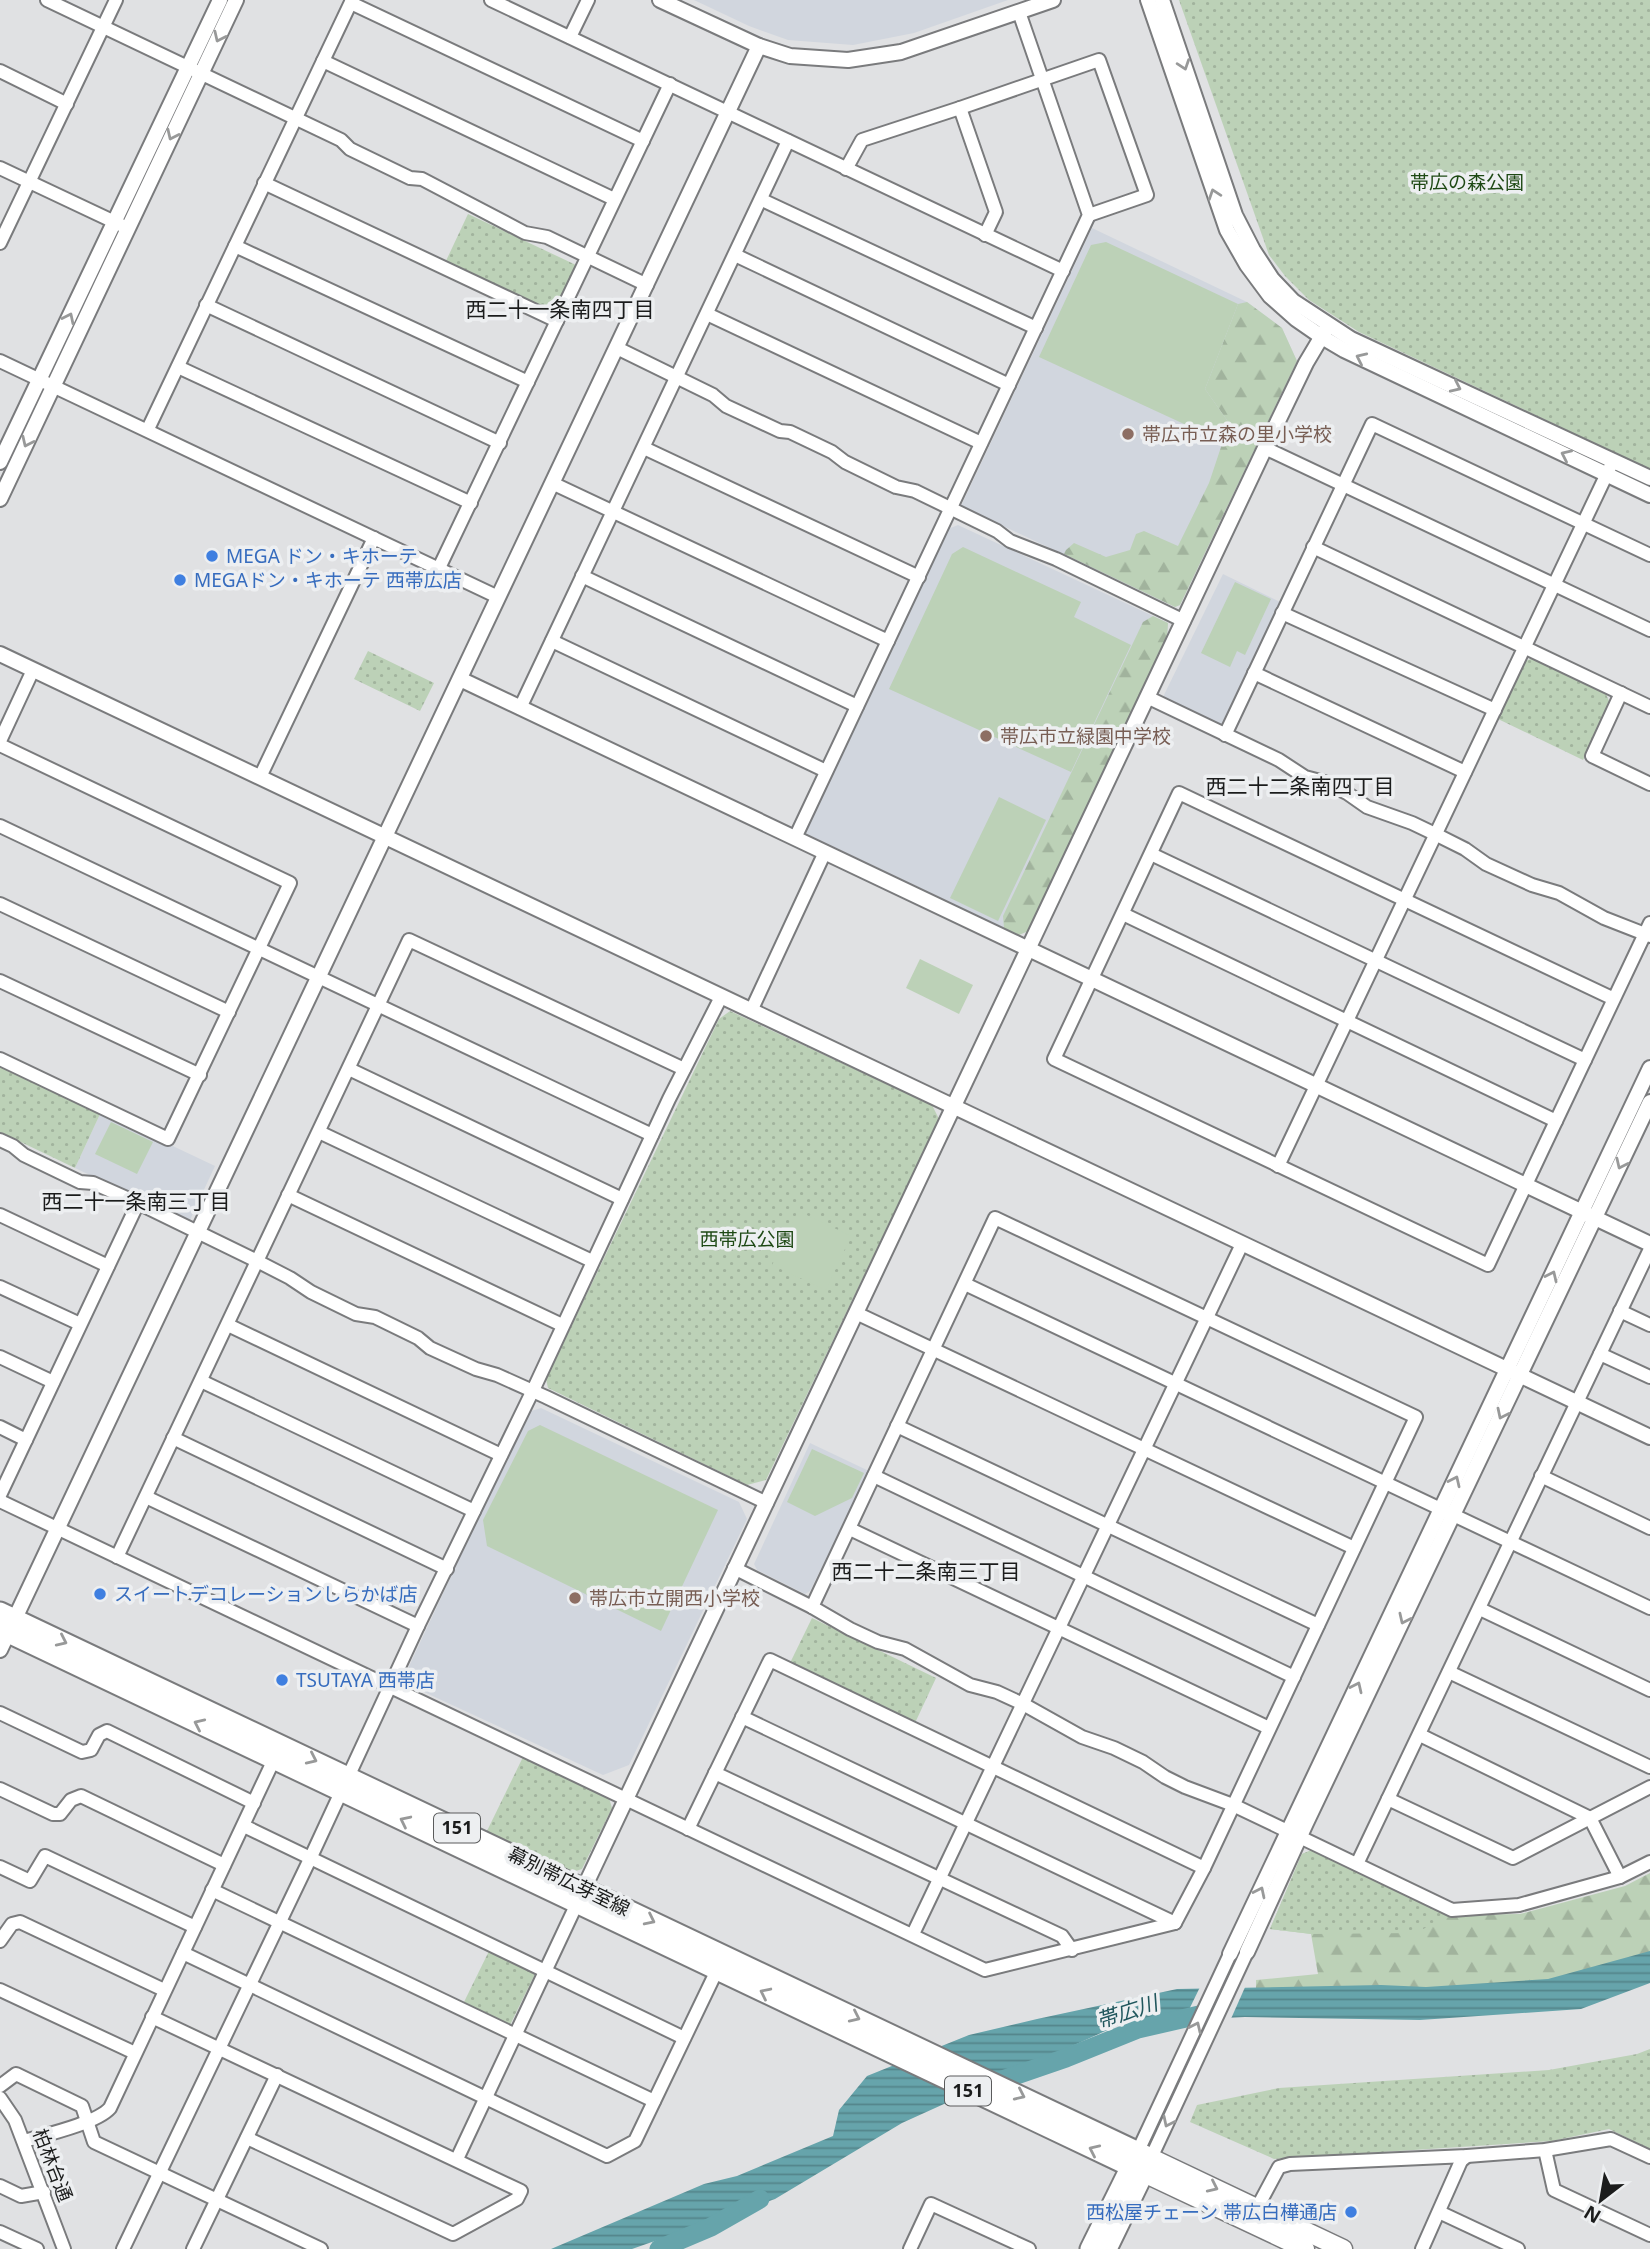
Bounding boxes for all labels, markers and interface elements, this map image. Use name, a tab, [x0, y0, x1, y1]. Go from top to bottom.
one-way arrow	[213, 30, 227, 42]
one-way arrow	[1176, 58, 1190, 70]
one-way arrow	[167, 128, 181, 140]
park label: 帯広の森公園	[1410, 169, 1524, 195]
one-way arrow	[1208, 188, 1222, 200]
district label: 西二十一条南四丁目	[466, 295, 655, 323]
one-way arrow	[61, 313, 75, 325]
one-way arrow	[1355, 352, 1368, 366]
one-way arrow	[1449, 379, 1461, 393]
place label: 帯広市立森の里小学校	[1142, 421, 1332, 447]
marker: 帯広市立森の里小学校	[1120, 426, 1136, 442]
one-way arrow	[21, 435, 35, 447]
one-way arrow	[1561, 449, 1573, 463]
place label: MEGA ドン・キホーテ	[226, 543, 418, 569]
marker: MEGA ドン・キホーテ	[204, 548, 220, 564]
place label: MEGAドン・キホーテ 西帯広店	[194, 567, 462, 593]
marker: MEGAドン・キホーテ 西帯広店	[172, 572, 188, 588]
place label: 帯広市立緑園中学校	[1000, 723, 1171, 749]
marker: 帯広市立緑園中学校	[978, 728, 994, 744]
district label: 西二十二条南四丁目	[1206, 772, 1395, 800]
one-way arrow	[1615, 1157, 1629, 1169]
district label: 西二十一条南三丁目	[42, 1187, 231, 1215]
park label: 西帯広公園	[699, 1226, 795, 1252]
one-way arrow	[1544, 1270, 1558, 1283]
one-way arrow	[1497, 1407, 1511, 1419]
one-way arrow	[1446, 1476, 1460, 1488]
district label: 西二十二条南三丁目	[832, 1557, 1021, 1585]
place label: スイートデコレーションしらかば店	[114, 1581, 418, 1607]
place label: 帯広市立開西小学校	[589, 1585, 760, 1611]
marker: スイートデコレーションしらかば店	[92, 1586, 108, 1602]
marker: 帯広市立開西小学校	[567, 1590, 583, 1606]
one-way arrow	[1398, 1612, 1412, 1624]
one-way arrow	[55, 1632, 67, 1646]
place label: TSUTAYA 西帯店	[296, 1667, 435, 1693]
marker: TSUTAYA 西帯店	[274, 1672, 290, 1688]
one-way arrow	[1349, 1682, 1363, 1694]
one-way arrow	[194, 1718, 206, 1732]
one-way arrow	[305, 1750, 317, 1764]
road number: 151	[434, 1814, 480, 1842]
one-way arrow	[400, 1816, 412, 1830]
street label: 幕別帯広芽室線	[504, 1840, 634, 1922]
one-way arrow	[1252, 1887, 1266, 1899]
one-way arrow	[643, 1911, 655, 1925]
one-way arrow	[760, 1987, 772, 2001]
water label: 帯広川	[1092, 1987, 1163, 2034]
one-way arrow	[848, 2009, 861, 2023]
one-way arrow	[1188, 2022, 1202, 2034]
road number: 151	[945, 2076, 991, 2106]
one-way arrow	[1013, 2087, 1025, 2101]
one-way arrow	[1163, 2115, 1177, 2127]
street label: 柏林台通	[27, 2125, 79, 2205]
one-way arrow	[1088, 2144, 1101, 2158]
north arrow	[1566, 2165, 1636, 2235]
one-way arrow	[1206, 2179, 1218, 2193]
place label: 西松屋チェーン 帯広白樺通店	[1086, 2199, 1337, 2225]
text: N	[1579, 2199, 1606, 2230]
marker: 西松屋チェーン 帯広白樺通店	[1343, 2204, 1359, 2220]

